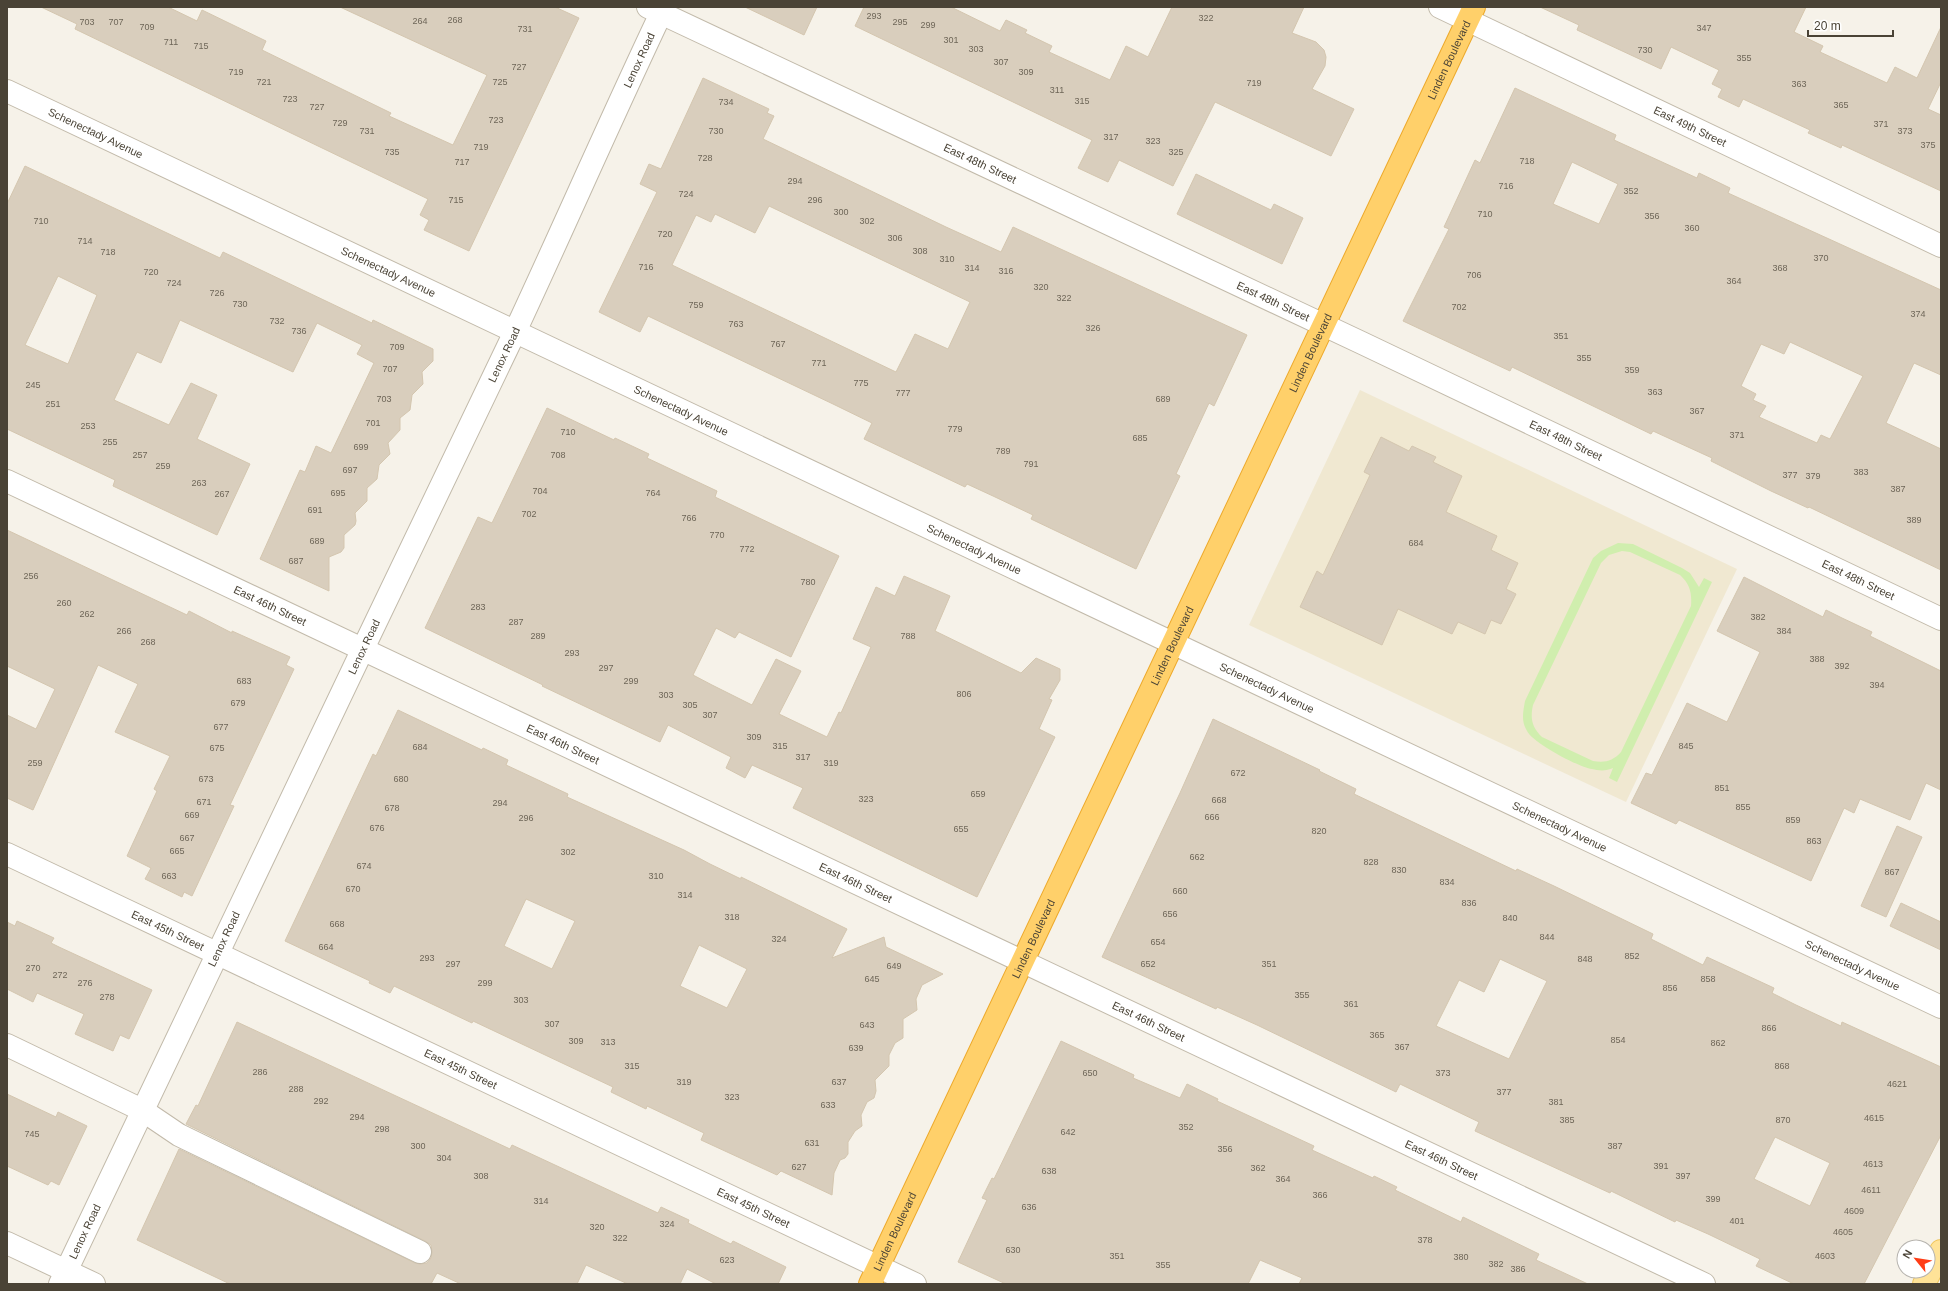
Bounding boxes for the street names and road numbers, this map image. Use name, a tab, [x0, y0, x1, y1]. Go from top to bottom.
street label: Linden Boulevard	[1425, 19, 1473, 101]
street label: Lenox Road	[621, 31, 657, 90]
street label: East 49th Street	[1652, 104, 1728, 149]
street label: Schenectady Avenue	[46, 105, 145, 160]
street label: East 48th Street	[942, 141, 1018, 186]
street label: Schenectady Avenue	[339, 244, 438, 299]
street label: East 48th Street	[1235, 279, 1312, 323]
street label: Linden Boulevard	[1287, 312, 1334, 394]
street label: Lenox Road	[486, 325, 522, 384]
street label: Schenectady Avenue	[632, 383, 730, 438]
street label: East 48th Street	[1528, 418, 1604, 463]
street label: Schenectady Avenue	[925, 521, 1023, 577]
street label: East 48th Street	[1820, 557, 1897, 602]
street label: East 46th Street	[232, 583, 308, 628]
street label: Linden Boulevard	[1148, 604, 1196, 687]
street label: Lenox Road	[346, 617, 382, 676]
street label: Schenectady Avenue	[1218, 660, 1316, 715]
street label: East 46th Street	[525, 722, 601, 766]
street label: Schenectady Avenue	[1510, 799, 1609, 854]
street label: East 46th Street	[818, 860, 894, 905]
street label: Linden Boulevard	[1010, 897, 1057, 980]
street label: East 45th Street	[130, 908, 206, 953]
street label: Lenox Road	[206, 910, 242, 968]
street label: Schenectady Avenue	[1803, 938, 1902, 993]
street label: East 46th Street	[1110, 999, 1187, 1044]
street label: East 45th Street	[422, 1047, 499, 1091]
street label: East 46th Street	[1403, 1137, 1480, 1182]
street label: East 45th Street	[715, 1185, 792, 1230]
street label: Linden Boulevard	[871, 1190, 919, 1273]
street label: Lenox Road	[67, 1202, 103, 1261]

